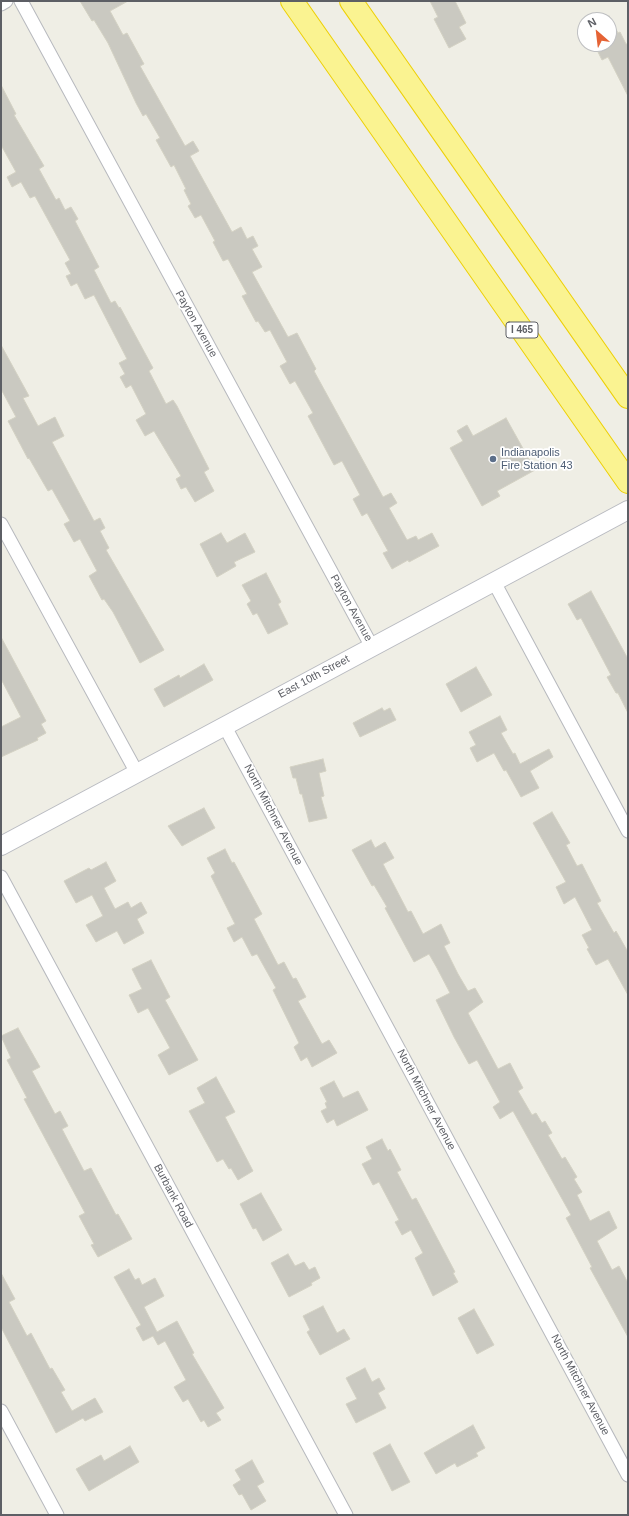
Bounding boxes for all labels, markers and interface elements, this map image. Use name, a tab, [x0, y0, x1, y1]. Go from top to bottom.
north arrow	[577, 12, 617, 52]
text: N	[586, 15, 598, 29]
street label: Payton Avenue	[172, 288, 220, 360]
road number: I 465	[506, 322, 538, 338]
place label: Indianapolis Fire Station 43	[501, 446, 573, 472]
marker: Indianapolis Fire Station 43	[488, 454, 498, 464]
street label: Payton Avenue	[327, 572, 375, 644]
street label: East 10th Street	[276, 653, 352, 701]
street label: North Mitchner Avenue	[241, 762, 305, 868]
street label: North Mitchner Avenue	[394, 1047, 458, 1153]
street label: Burbank Road	[151, 1162, 195, 1230]
street label: North Mitchner Avenue	[548, 1332, 612, 1438]

